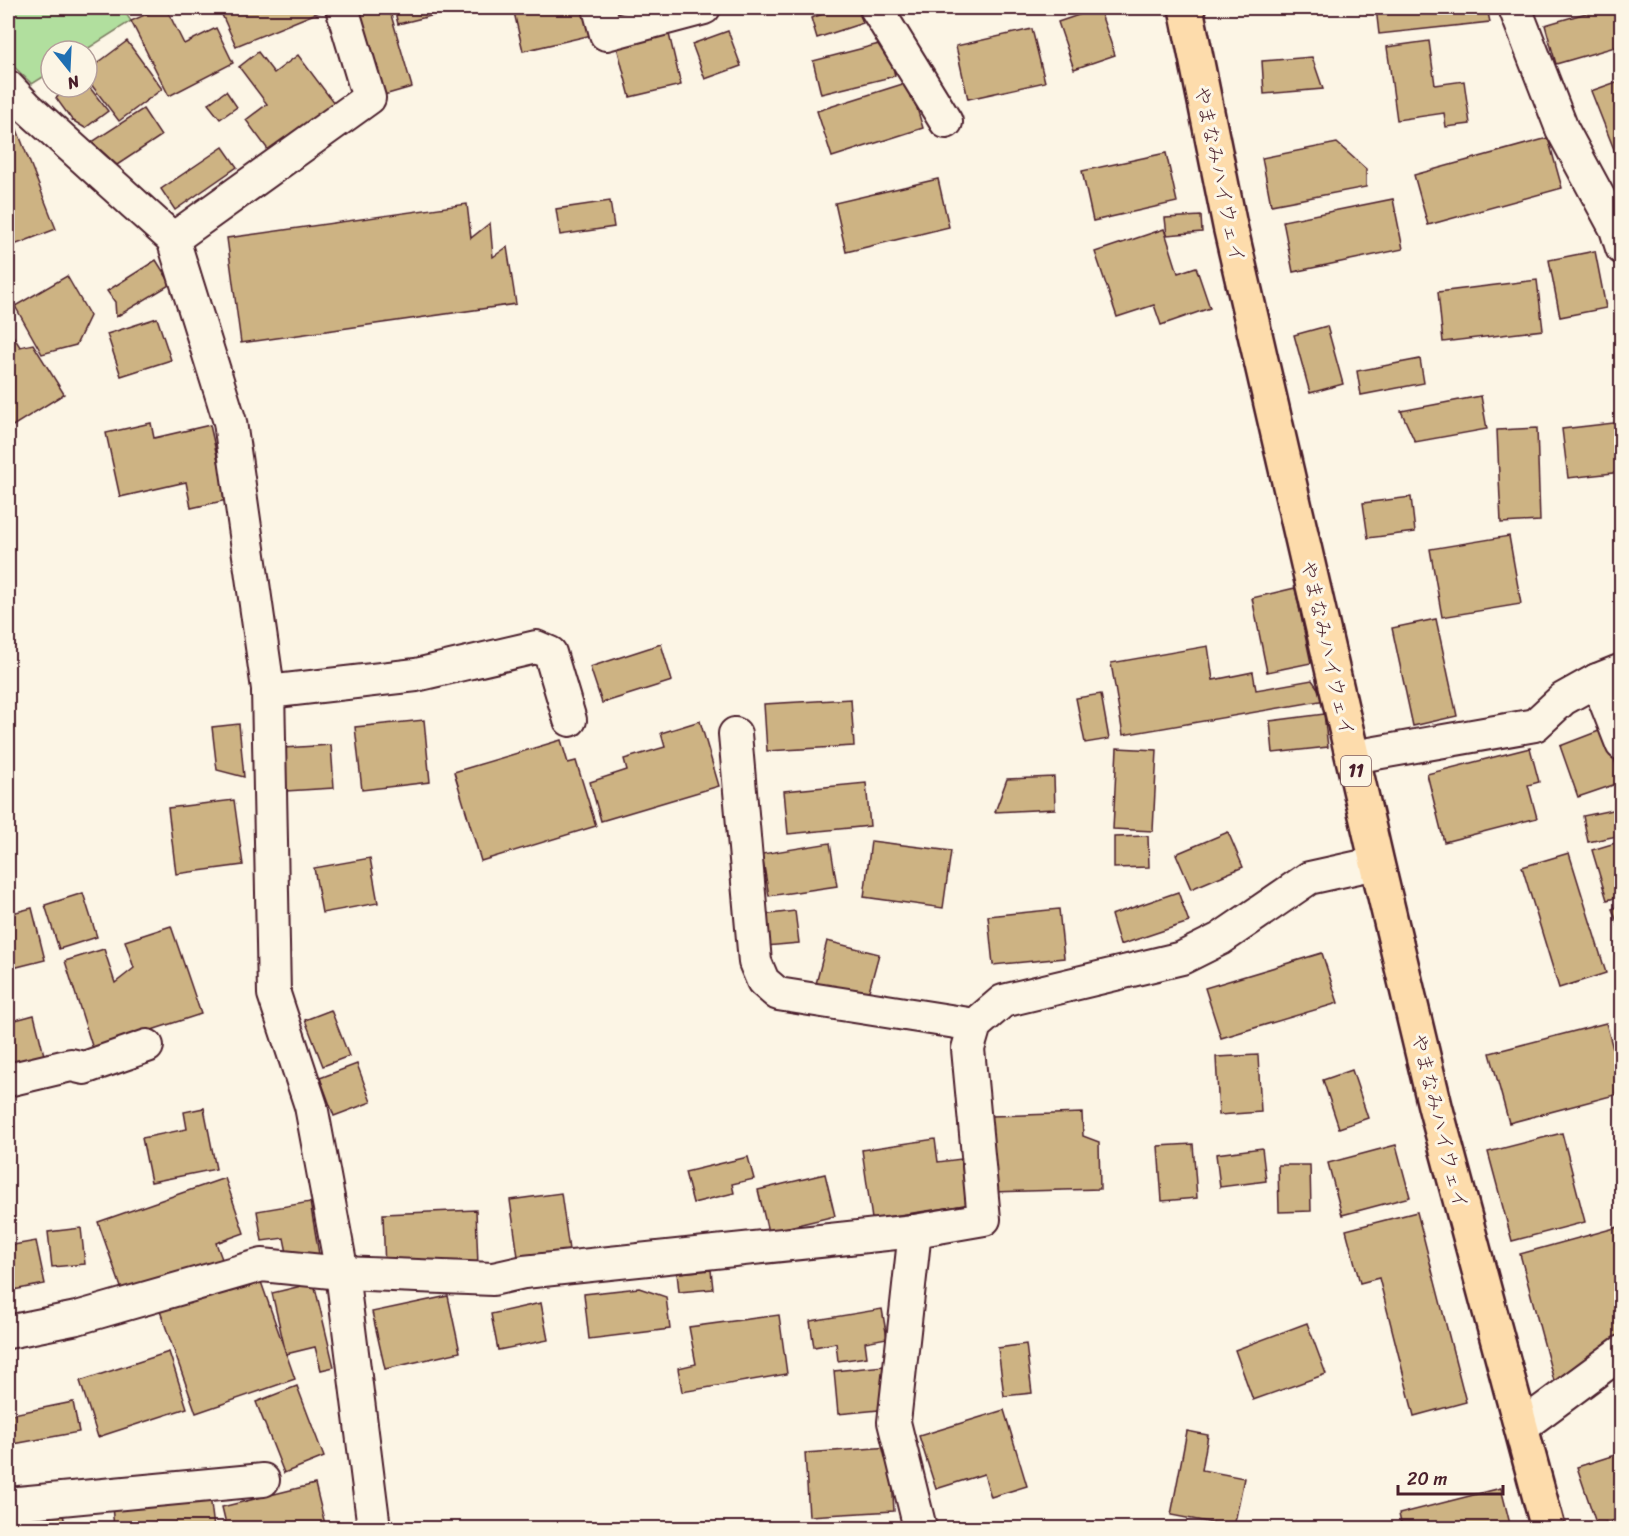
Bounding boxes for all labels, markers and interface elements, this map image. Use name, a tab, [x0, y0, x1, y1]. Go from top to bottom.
north arrow	[39, 39, 99, 99]
text: N	[63, 67, 84, 99]
street label: やまなみハイウェイ	[1184, 82, 1255, 266]
street label: やまなみハイウェイ	[1290, 556, 1365, 740]
road number: 11	[1341, 756, 1371, 786]
street label: やまなみハイウェイ	[1401, 1030, 1478, 1213]
scale bar	[1398, 1458, 1503, 1496]
text: 20 m	[1407, 1463, 1447, 1495]

